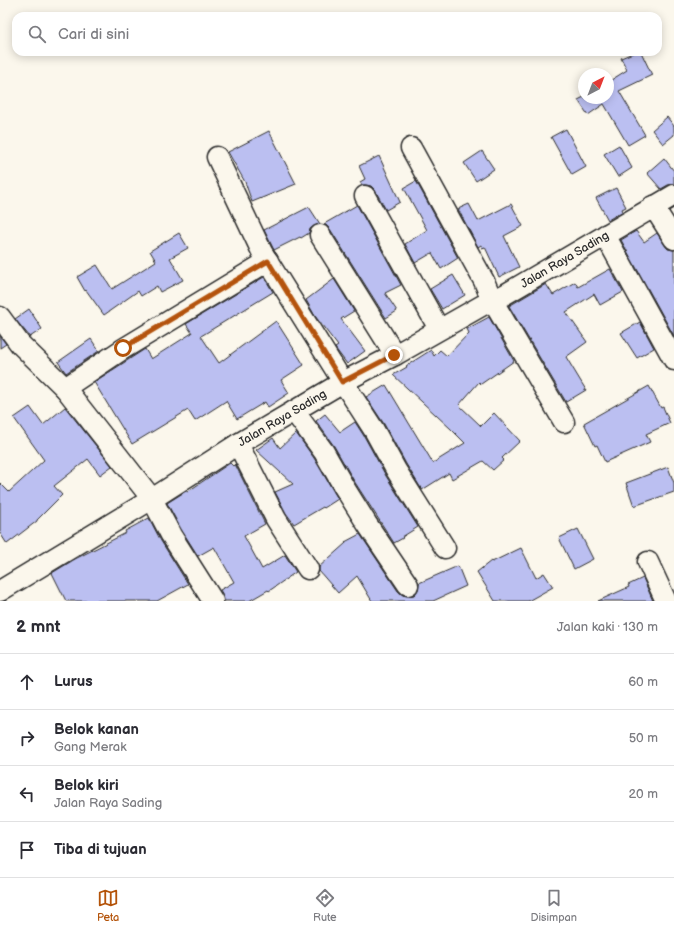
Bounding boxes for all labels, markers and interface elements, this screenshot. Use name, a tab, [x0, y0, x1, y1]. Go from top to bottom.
search box	[12, 12, 662, 56]
icon: search	[26, 23, 48, 45]
text: Cari di sini	[58, 25, 129, 44]
north arrow	[578, 68, 614, 104]
street label: Jalan Raya Sading	[518, 228, 611, 291]
route start	[114, 339, 132, 357]
route end	[385, 346, 403, 364]
street label: Jalan Raya Sading	[235, 386, 329, 450]
text: 2 mnt	[16, 617, 60, 637]
text: Jalan kaki · 130 m	[557, 619, 658, 635]
icon: ahead	[16, 671, 38, 693]
text: Lurus	[54, 672, 93, 691]
text: 60 m	[628, 674, 658, 690]
text: Belok kanan	[54, 720, 139, 739]
icon: right	[16, 727, 38, 749]
text: 50 m	[629, 730, 658, 746]
text: Gang Merak	[54, 739, 127, 755]
text: Belok kiri	[54, 776, 119, 795]
icon: left	[16, 783, 38, 805]
text: 20 m	[628, 786, 658, 802]
text: Jalan Raya Sading	[54, 795, 162, 811]
icon: arrive	[16, 839, 38, 861]
text: Tiba di tujuan	[54, 840, 147, 859]
tab: Peta	[97, 887, 119, 924]
tab: Rute	[313, 887, 337, 924]
tab: Disimpan	[531, 887, 577, 924]

